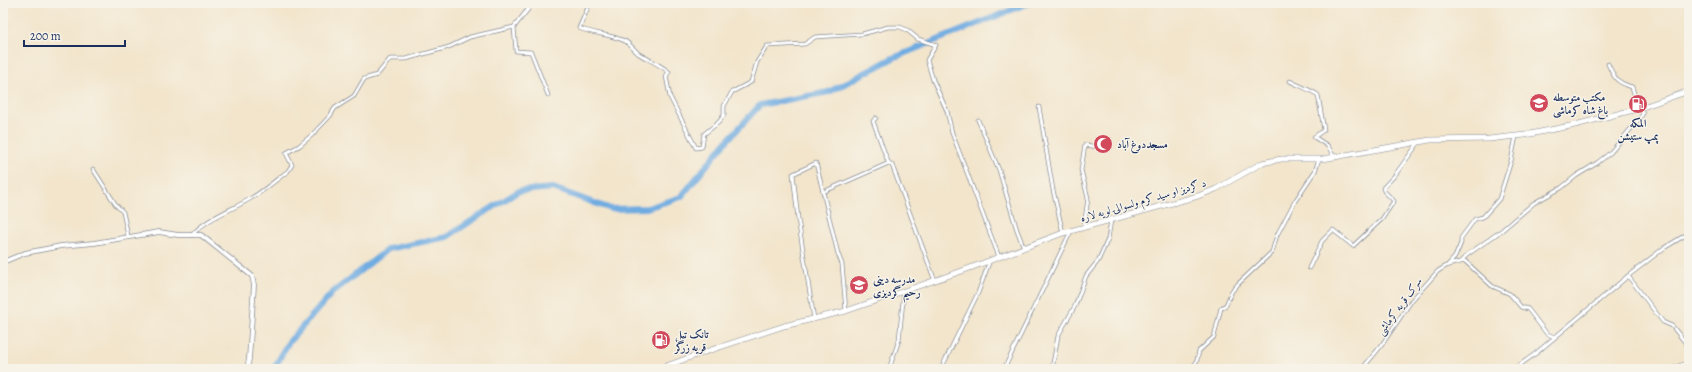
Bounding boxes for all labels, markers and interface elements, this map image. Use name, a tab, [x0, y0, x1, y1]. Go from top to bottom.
scale bar	[24, 22, 125, 48]
text: 200 m	[30, 28, 61, 44]
place label: مکتب متوسطه باغ شاه کرماشی	[1553, 90, 1608, 120]
school or university icon: مکتب متوسطه باغ شاه کرماشی	[1528, 92, 1550, 114]
fuel station icon: المکه پمپ ستیشن	[1627, 93, 1649, 115]
place label: المکه پمپ ستیشن	[1617, 116, 1659, 145]
mosque icon: مسجددوغ آباد	[1092, 133, 1114, 155]
place label: مسجددوغ آباد	[1117, 137, 1168, 154]
street label: د ګردیز او سید کرم ولسوالۍ لویه لاره	[1078, 175, 1208, 228]
place label: مدرسه دینی رحیم گردیزی	[873, 272, 921, 303]
school or university icon: مدرسه دینی رحیم گردیزی	[848, 274, 870, 296]
street label: سرک قریه کرماشی	[1373, 274, 1426, 338]
place label: تانک تیل قریه زرگر	[673, 327, 709, 355]
fuel station icon: تانک تیل قریه زرگر	[650, 329, 672, 351]

